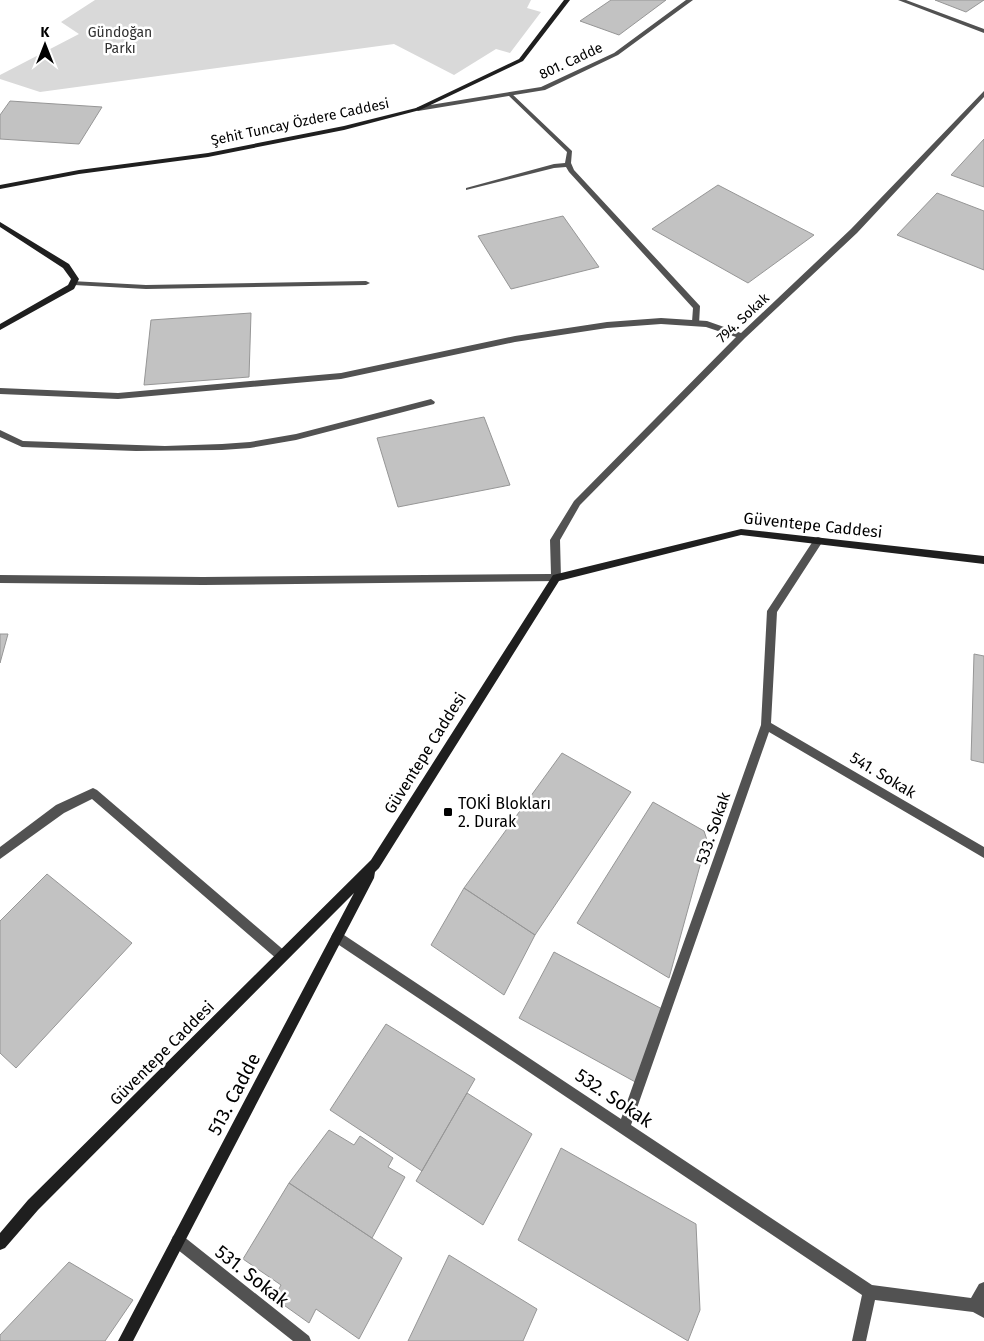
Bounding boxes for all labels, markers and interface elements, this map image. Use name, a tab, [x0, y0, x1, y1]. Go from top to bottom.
north arrow	[20, 20, 70, 70]
text: K	[41, 24, 51, 41]
park label: Gündoğan Parkı	[88, 24, 152, 57]
street label: 801. Cadde	[537, 39, 605, 83]
street label: Şehit Tuncay Özdere Caddesi	[209, 94, 391, 149]
street label: 794. Sokak	[713, 289, 773, 346]
street label: Güventepe Caddesi	[743, 508, 883, 542]
street label: Güventepe Caddesi	[380, 689, 470, 817]
street label: 541. Sokak	[847, 748, 920, 802]
street label: 533. Sokak	[692, 789, 734, 866]
place label: TOKİ Blokları 2. Durak	[458, 793, 551, 831]
marker: TOKİ Blokları 2. Durak	[442, 806, 454, 818]
street label: Güventepe Caddesi	[106, 997, 218, 1109]
street label: 513. Cadde	[203, 1049, 265, 1139]
street label: 532. Sokak	[571, 1064, 657, 1132]
street label: 531. Sokak	[211, 1240, 294, 1312]

